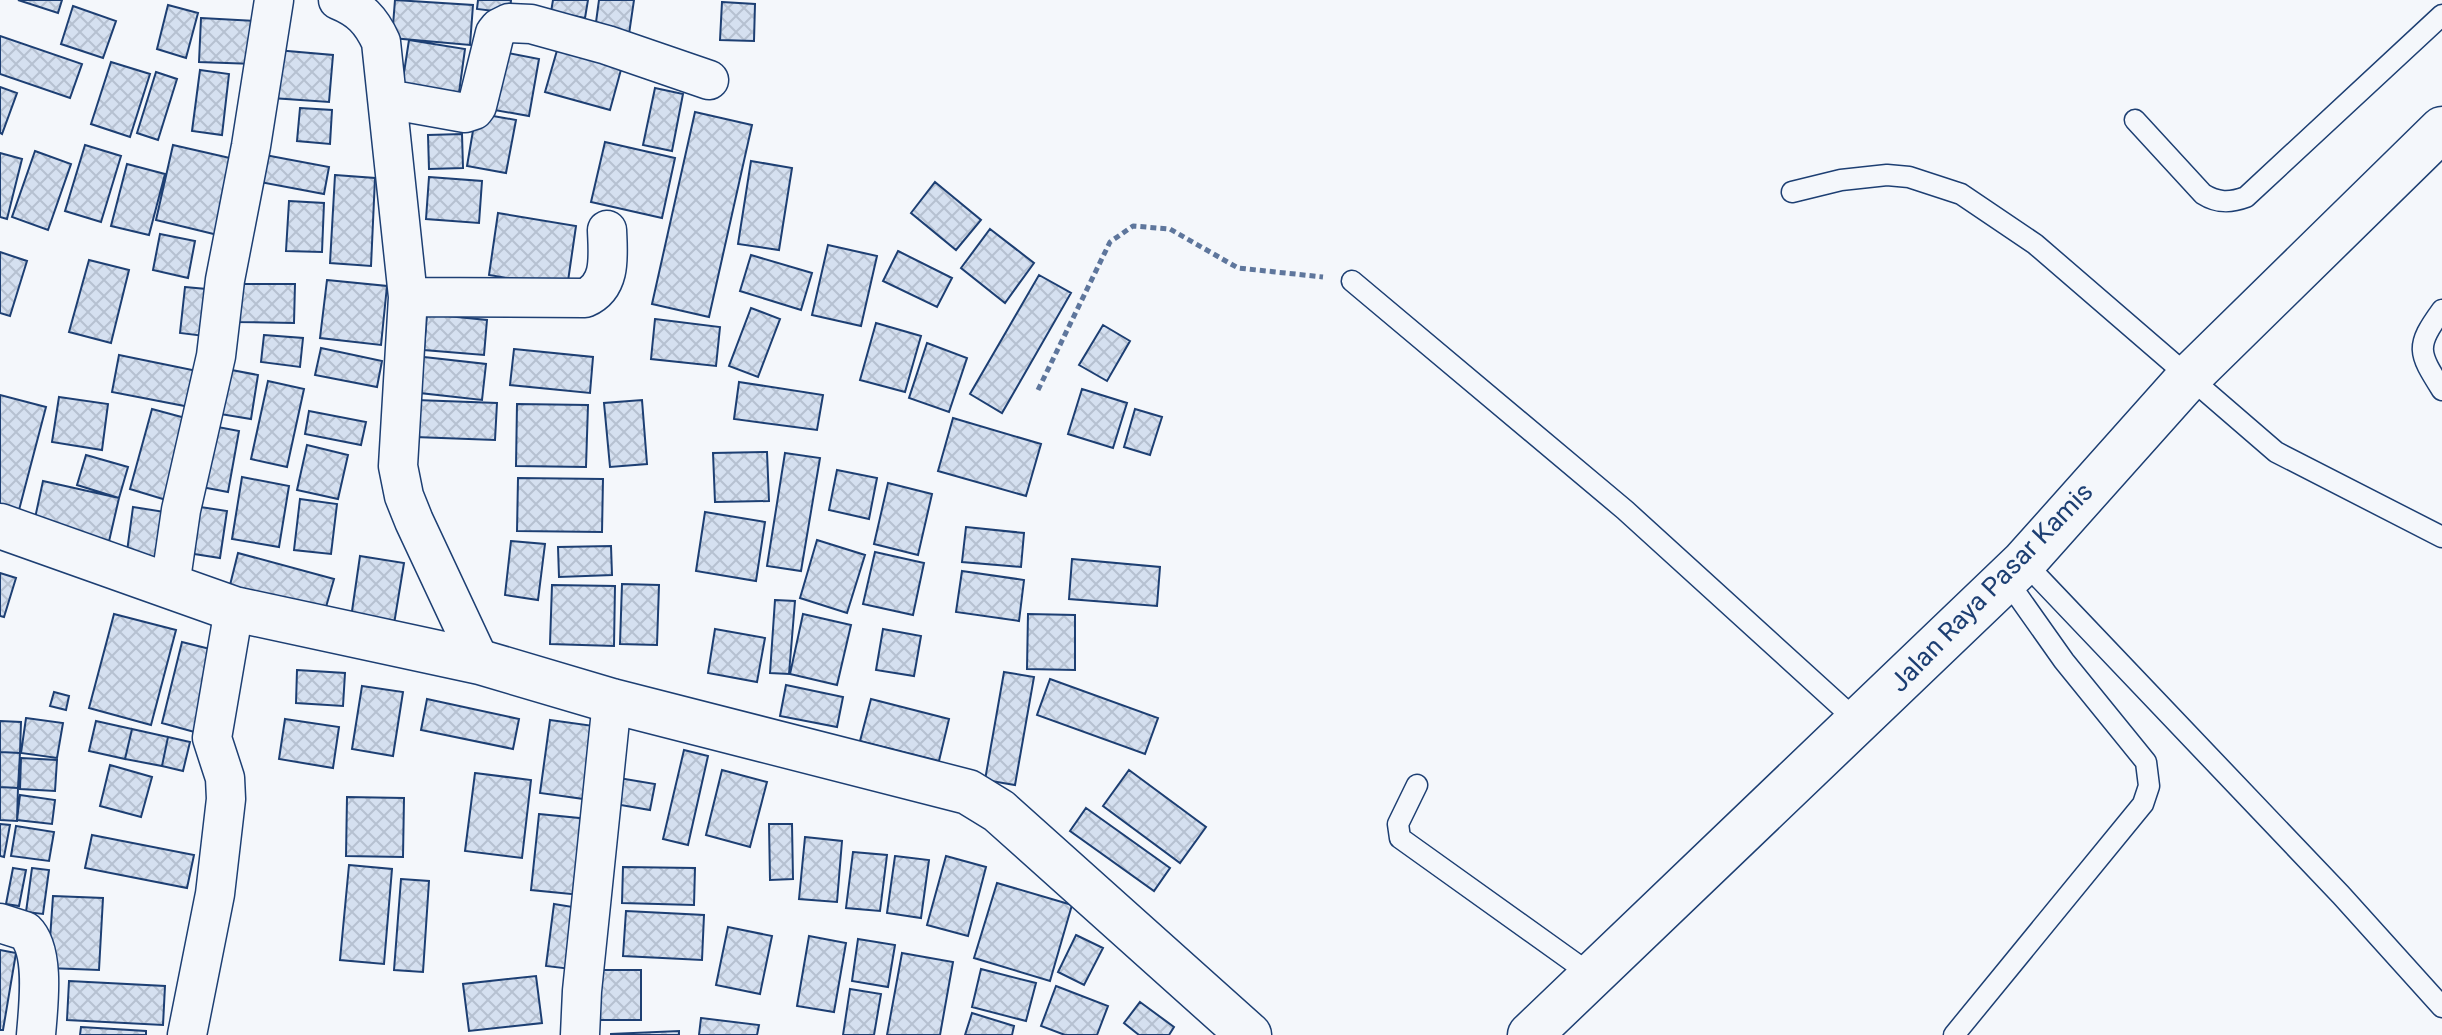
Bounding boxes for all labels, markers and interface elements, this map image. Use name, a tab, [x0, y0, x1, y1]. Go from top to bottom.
street label: Jalan Raya Pasar Kamis	[1883, 476, 2099, 698]

